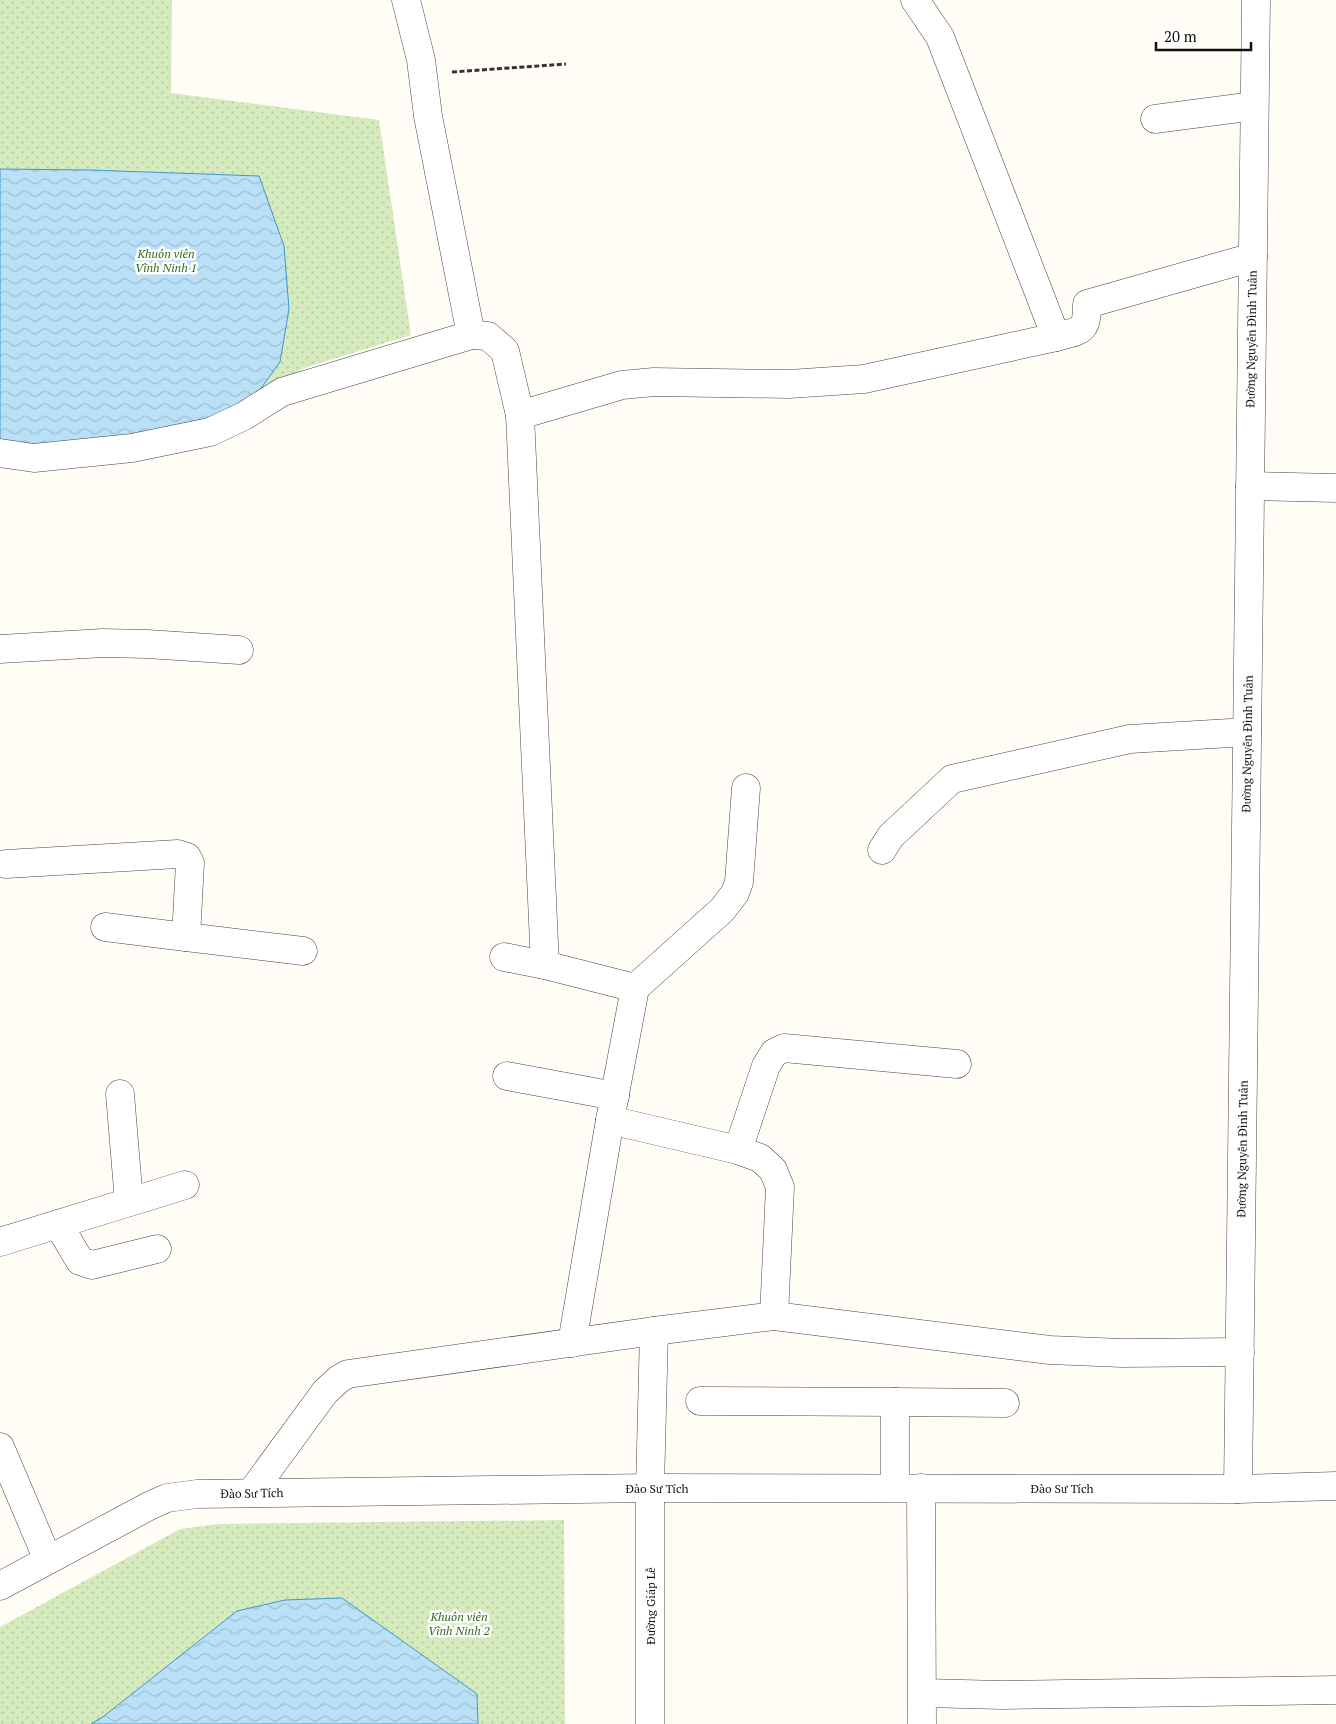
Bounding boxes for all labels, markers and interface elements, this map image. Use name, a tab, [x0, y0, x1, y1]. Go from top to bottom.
scale bar	[1156, 20, 1251, 52]
text: 20 m	[1164, 26, 1197, 46]
park label: Khuôn viên Vĩnh Ninh 1	[135, 246, 197, 275]
street label: Đường Nguyễn Đình Tuân	[1242, 270, 1260, 408]
street label: Đường Nguyễn Đình Tuân	[1238, 675, 1256, 813]
street label: Đường Nguyễn Đình Tuân	[1233, 1080, 1251, 1218]
street label: Đào Sư Tích	[625, 1481, 689, 1496]
street label: Đào Sư Tích	[1030, 1481, 1094, 1496]
street label: Đào Sư Tích	[220, 1485, 284, 1501]
street label: Đường Giáp Lễ	[643, 1567, 658, 1645]
park label: Khuôn viên Vĩnh Ninh 2	[428, 1609, 491, 1638]

